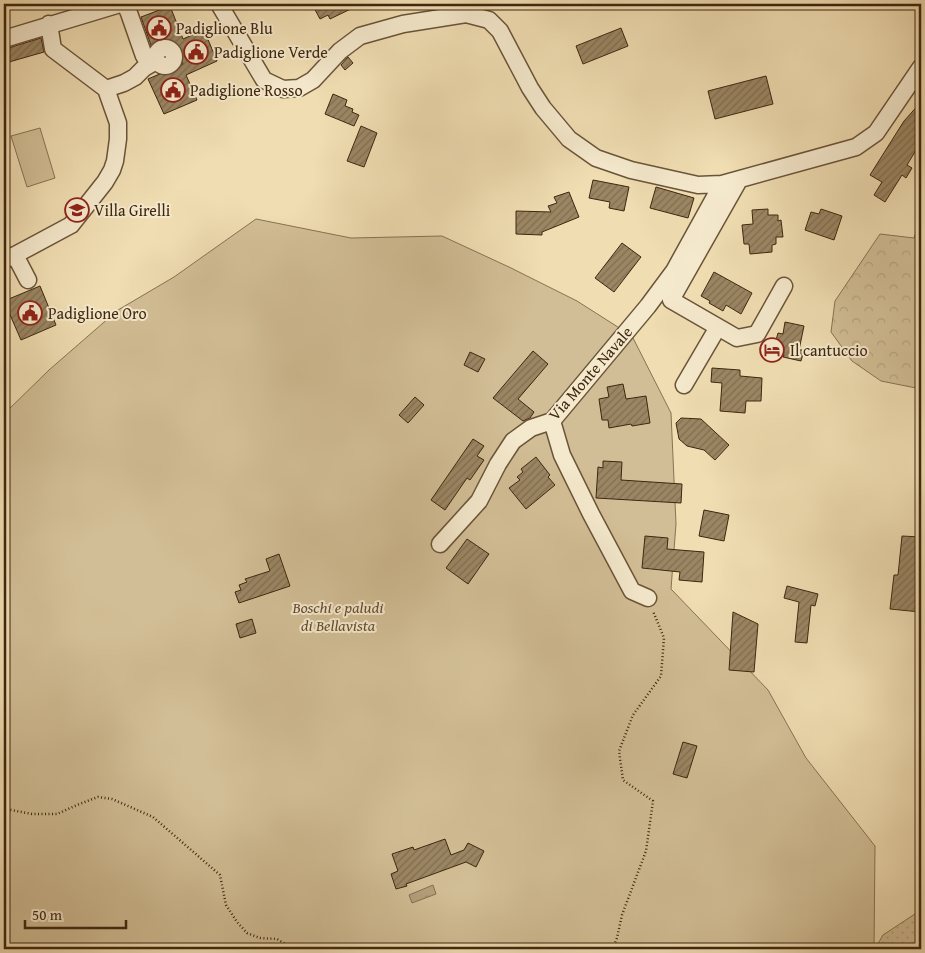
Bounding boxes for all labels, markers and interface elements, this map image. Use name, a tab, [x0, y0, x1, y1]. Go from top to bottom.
public building icon: Padiglione Blu	[146, 15, 172, 41]
place label: Padiglione Blu	[176, 16, 273, 40]
public building icon: Padiglione Verde	[183, 39, 209, 65]
place label: Padiglione Verde	[214, 40, 328, 64]
public building icon: Padiglione Rosso	[160, 77, 186, 103]
place label: Padiglione Rosso	[190, 78, 303, 102]
school or university icon: Villa Girelli	[64, 197, 90, 223]
place label: Villa Girelli	[94, 198, 171, 222]
public building icon: Padiglione Oro	[17, 300, 43, 326]
place label: Padiglione Oro	[48, 301, 147, 325]
street label: Via Monte Navale	[542, 321, 638, 425]
hotel icon: Il cantuccio	[759, 337, 785, 363]
place label: Il cantuccio	[790, 338, 868, 362]
park label: Boschi e paludi di Bellavista	[292, 595, 383, 637]
scale bar	[25, 898, 126, 930]
text: 50 m	[32, 904, 63, 925]

